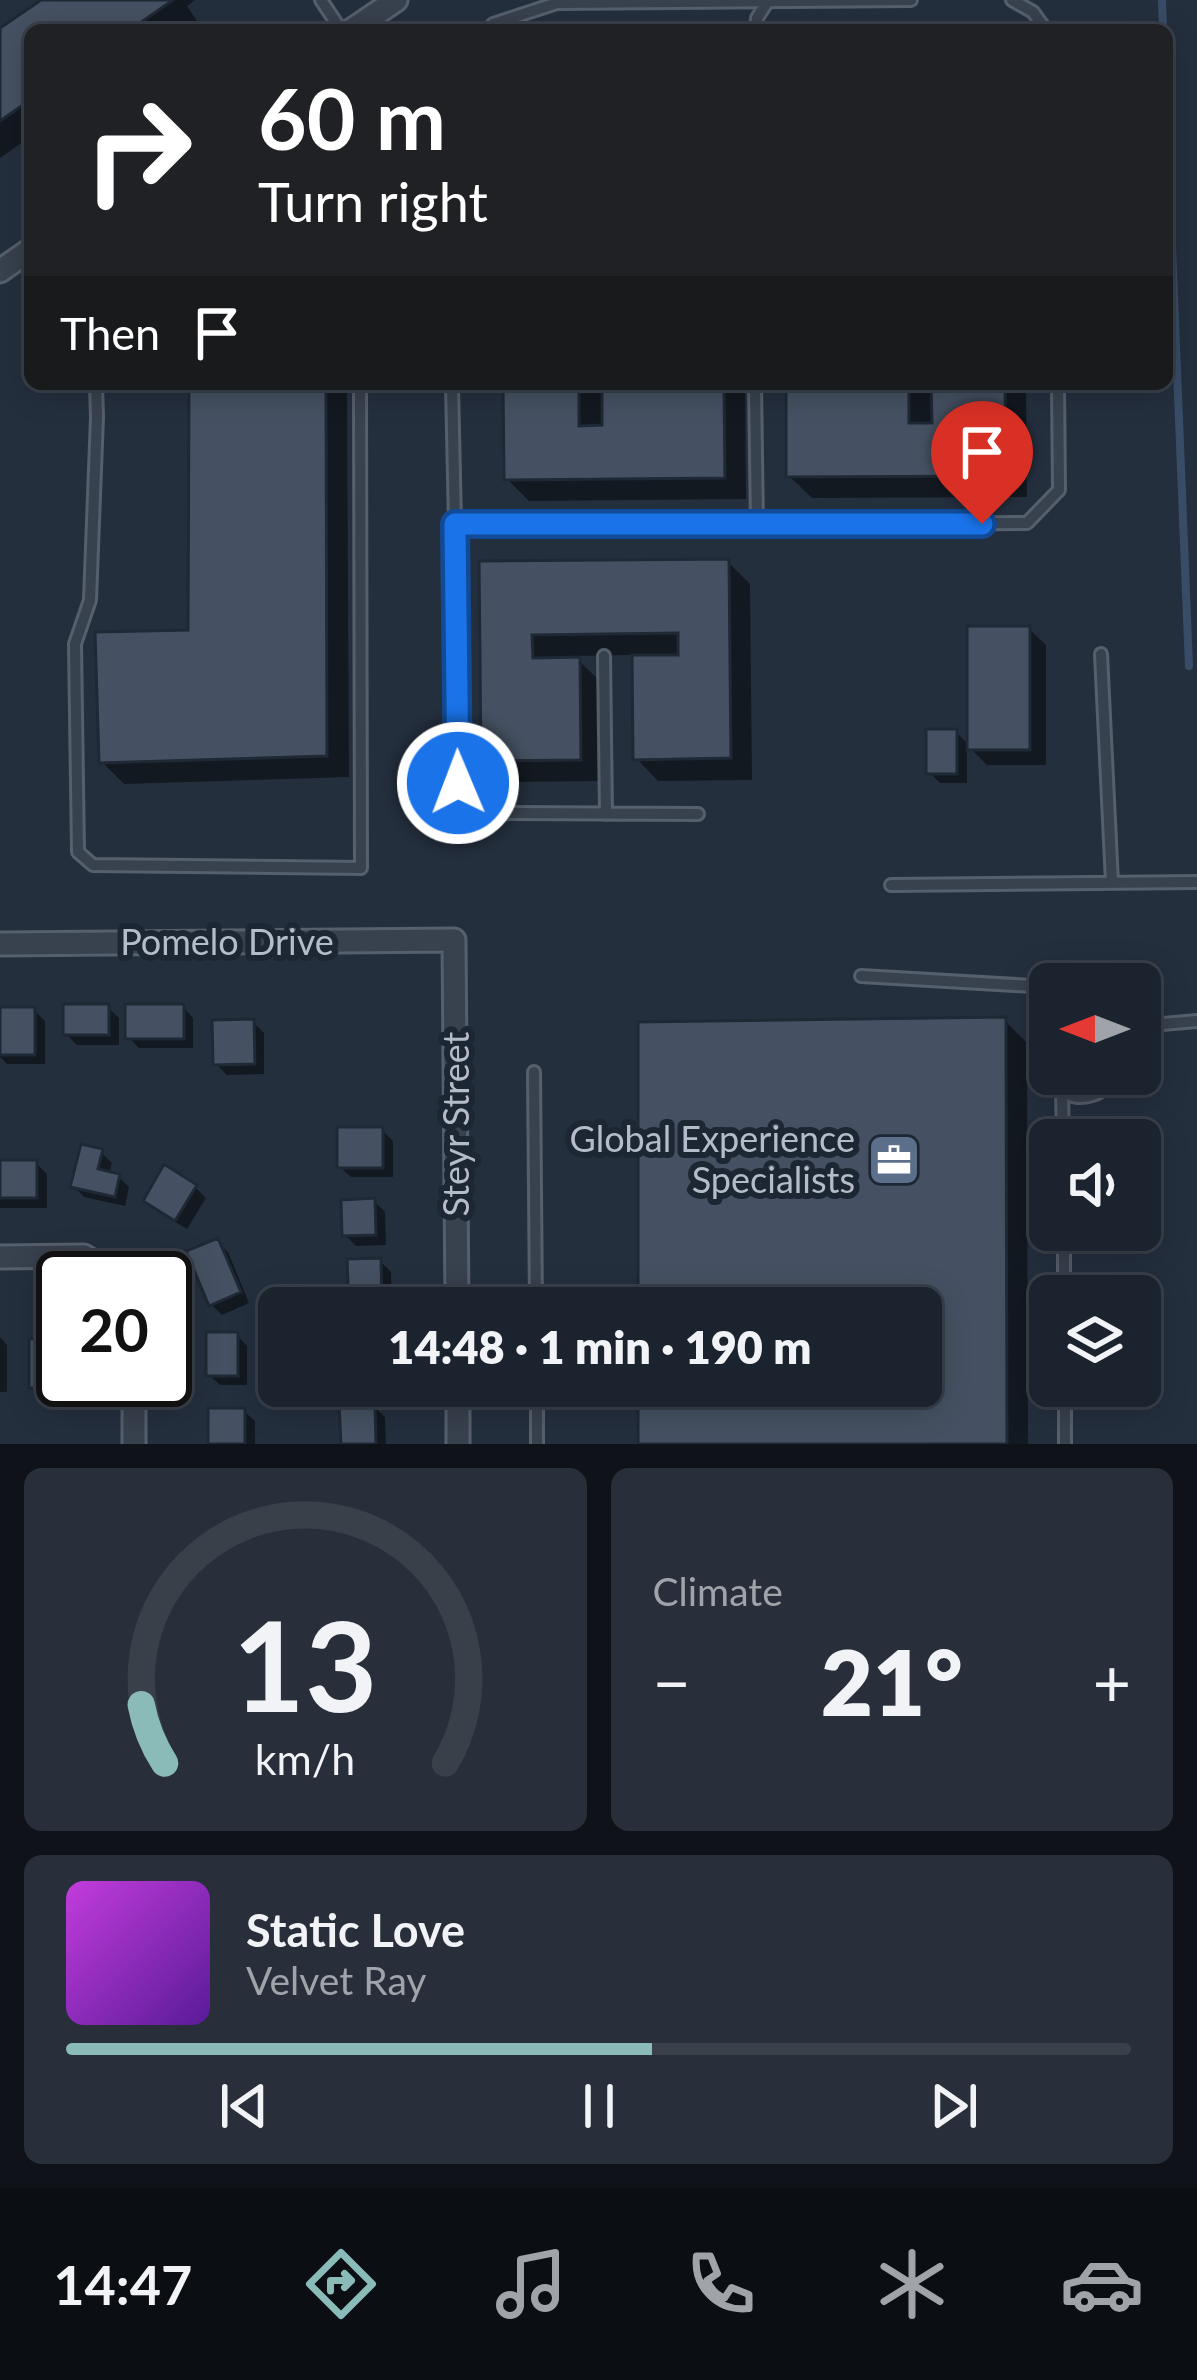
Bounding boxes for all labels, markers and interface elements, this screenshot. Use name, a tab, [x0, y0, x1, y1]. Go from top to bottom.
text: 60 m	[258, 67, 446, 168]
icon: right	[60, 72, 216, 228]
text: Turn right	[258, 169, 488, 234]
icon: arrive	[184, 300, 250, 366]
text: Then	[60, 306, 160, 360]
pin	[931, 401, 1033, 524]
icon: arrive	[949, 419, 1015, 485]
position arrow	[395, 720, 521, 846]
street label: Pomelo Drive	[120, 919, 334, 963]
north arrow	[1029, 963, 1161, 1095]
map controls	[1029, 963, 1161, 1407]
street label: Steyr Street	[433, 1031, 477, 1217]
place label: Global Experience Specialists	[570, 1116, 855, 1201]
button: sound	[1029, 1119, 1161, 1251]
office icon: Global Experience Specialists	[866, 1132, 922, 1188]
speed limit sign: 20	[36, 1251, 192, 1407]
button: layers	[1029, 1275, 1161, 1407]
text: 14:48 · 1 min · 190 m	[388, 1320, 812, 1374]
text: Climate	[653, 1568, 783, 1614]
text: 13	[233, 1589, 378, 1739]
text: 21°	[821, 1627, 963, 1735]
text: −	[653, 1642, 691, 1721]
text: +	[1093, 1642, 1131, 1721]
text: km/h	[255, 1732, 355, 1783]
text: Static Love	[246, 1903, 465, 1957]
text: Velvet Ray	[246, 1957, 426, 2003]
icon: previous	[211, 2073, 277, 2139]
icon: pause	[566, 2073, 632, 2139]
icon: next	[921, 2073, 987, 2139]
icon: directions	[299, 2242, 383, 2326]
icon: music	[489, 2242, 573, 2326]
icon: phone	[679, 2242, 763, 2326]
icon: climate	[870, 2242, 954, 2326]
icon: car	[1060, 2242, 1144, 2326]
text: 14:47	[53, 2252, 192, 2317]

